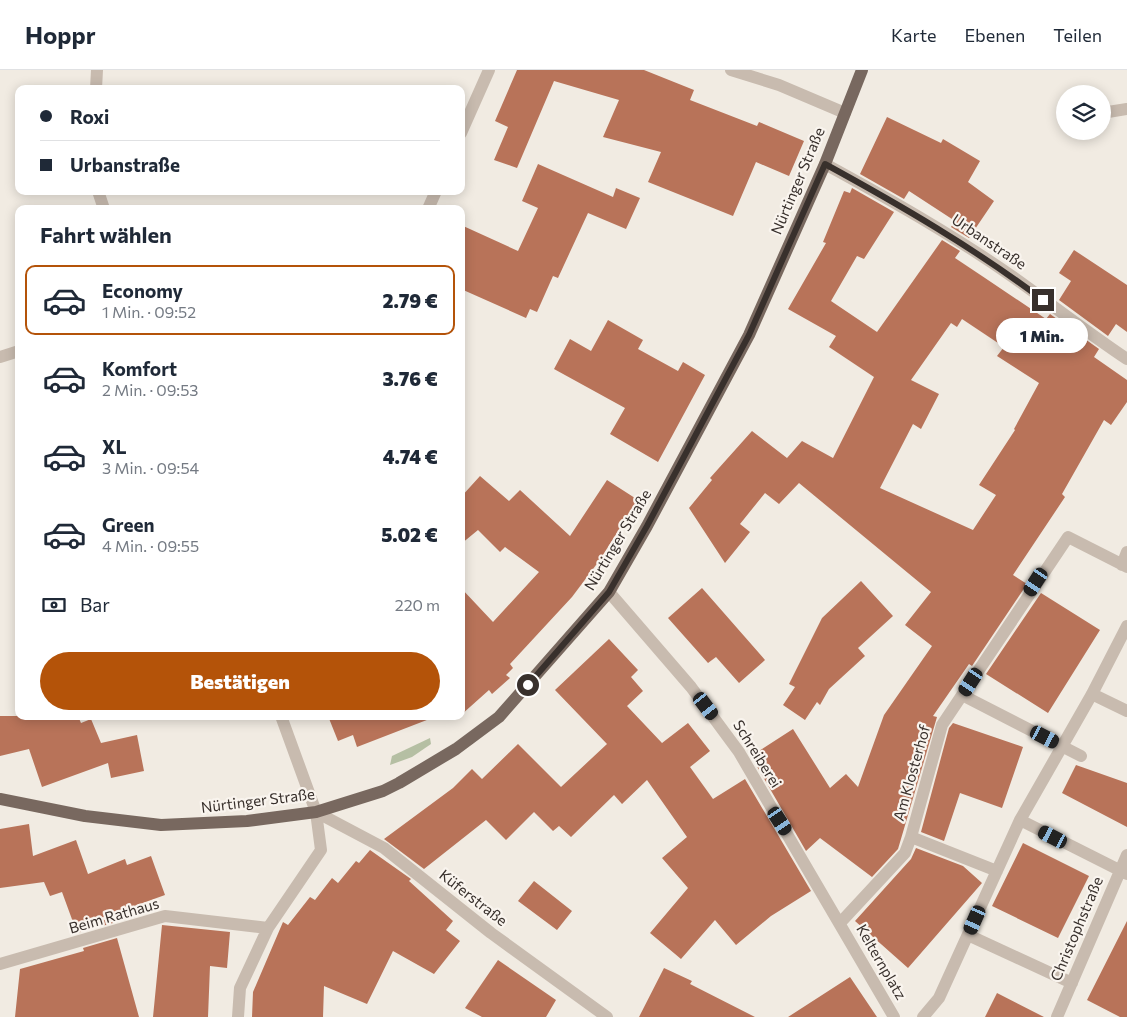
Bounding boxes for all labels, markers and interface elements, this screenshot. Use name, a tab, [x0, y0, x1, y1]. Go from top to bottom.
text: Hoppr	[25, 20, 96, 49]
text: Karte	[891, 24, 936, 46]
text: Ebenen	[964, 24, 1025, 46]
text: Teilen	[1053, 24, 1102, 46]
map controls	[1056, 85, 1111, 140]
button: layers	[1056, 85, 1111, 140]
text: Roxi	[70, 105, 109, 128]
street label: Nürtinger Straße	[766, 124, 828, 237]
text: Urbanstraße	[70, 153, 180, 176]
street label: Urbanstraße	[949, 210, 1030, 273]
text: Fahrt wählen	[40, 221, 172, 248]
icon: car	[42, 278, 87, 323]
text: Economy	[102, 279, 183, 302]
text: 2.79 €	[383, 289, 438, 312]
route end	[1032, 289, 1054, 311]
text: 1 Min. · 09:52	[102, 302, 196, 321]
callout: 1 Min.	[997, 318, 1089, 352]
text: 1 Min.	[1020, 326, 1064, 345]
icon: car	[42, 356, 87, 401]
text: Komfort	[102, 357, 177, 380]
text: 3.76 €	[383, 367, 438, 390]
text: 2 Min. · 09:53	[102, 380, 198, 399]
icon: car	[42, 434, 87, 479]
text: XL	[102, 435, 127, 458]
text: 4.74 €	[383, 445, 438, 468]
text: 3 Min. · 09:54	[102, 458, 199, 477]
street label: Nürtinger Straße	[580, 486, 654, 593]
icon: car	[42, 512, 87, 557]
text: Green	[102, 513, 154, 536]
text: 5.02 €	[381, 523, 438, 546]
text: 4 Min. · 09:55	[102, 536, 199, 555]
car	[1021, 565, 1050, 599]
icon: cash	[40, 591, 68, 619]
text: Bar	[80, 593, 110, 616]
text: 220 m	[395, 595, 440, 614]
button: Bestätigen	[40, 652, 440, 710]
car	[956, 665, 985, 699]
route start	[517, 674, 539, 696]
car	[690, 690, 721, 722]
street label: Schreiberei	[730, 716, 786, 791]
street label: Am Klosterhof	[889, 723, 933, 823]
car	[1028, 724, 1061, 750]
street label: Nürtinger Straße	[200, 784, 316, 816]
car	[765, 804, 794, 838]
car	[1036, 824, 1069, 850]
street label: Küferstraße	[436, 865, 511, 929]
street label: Christophstraße	[1046, 874, 1106, 983]
street label: Beim Rathaus	[67, 894, 161, 937]
car	[962, 903, 987, 937]
street label: Kelternplatz	[853, 921, 911, 1002]

